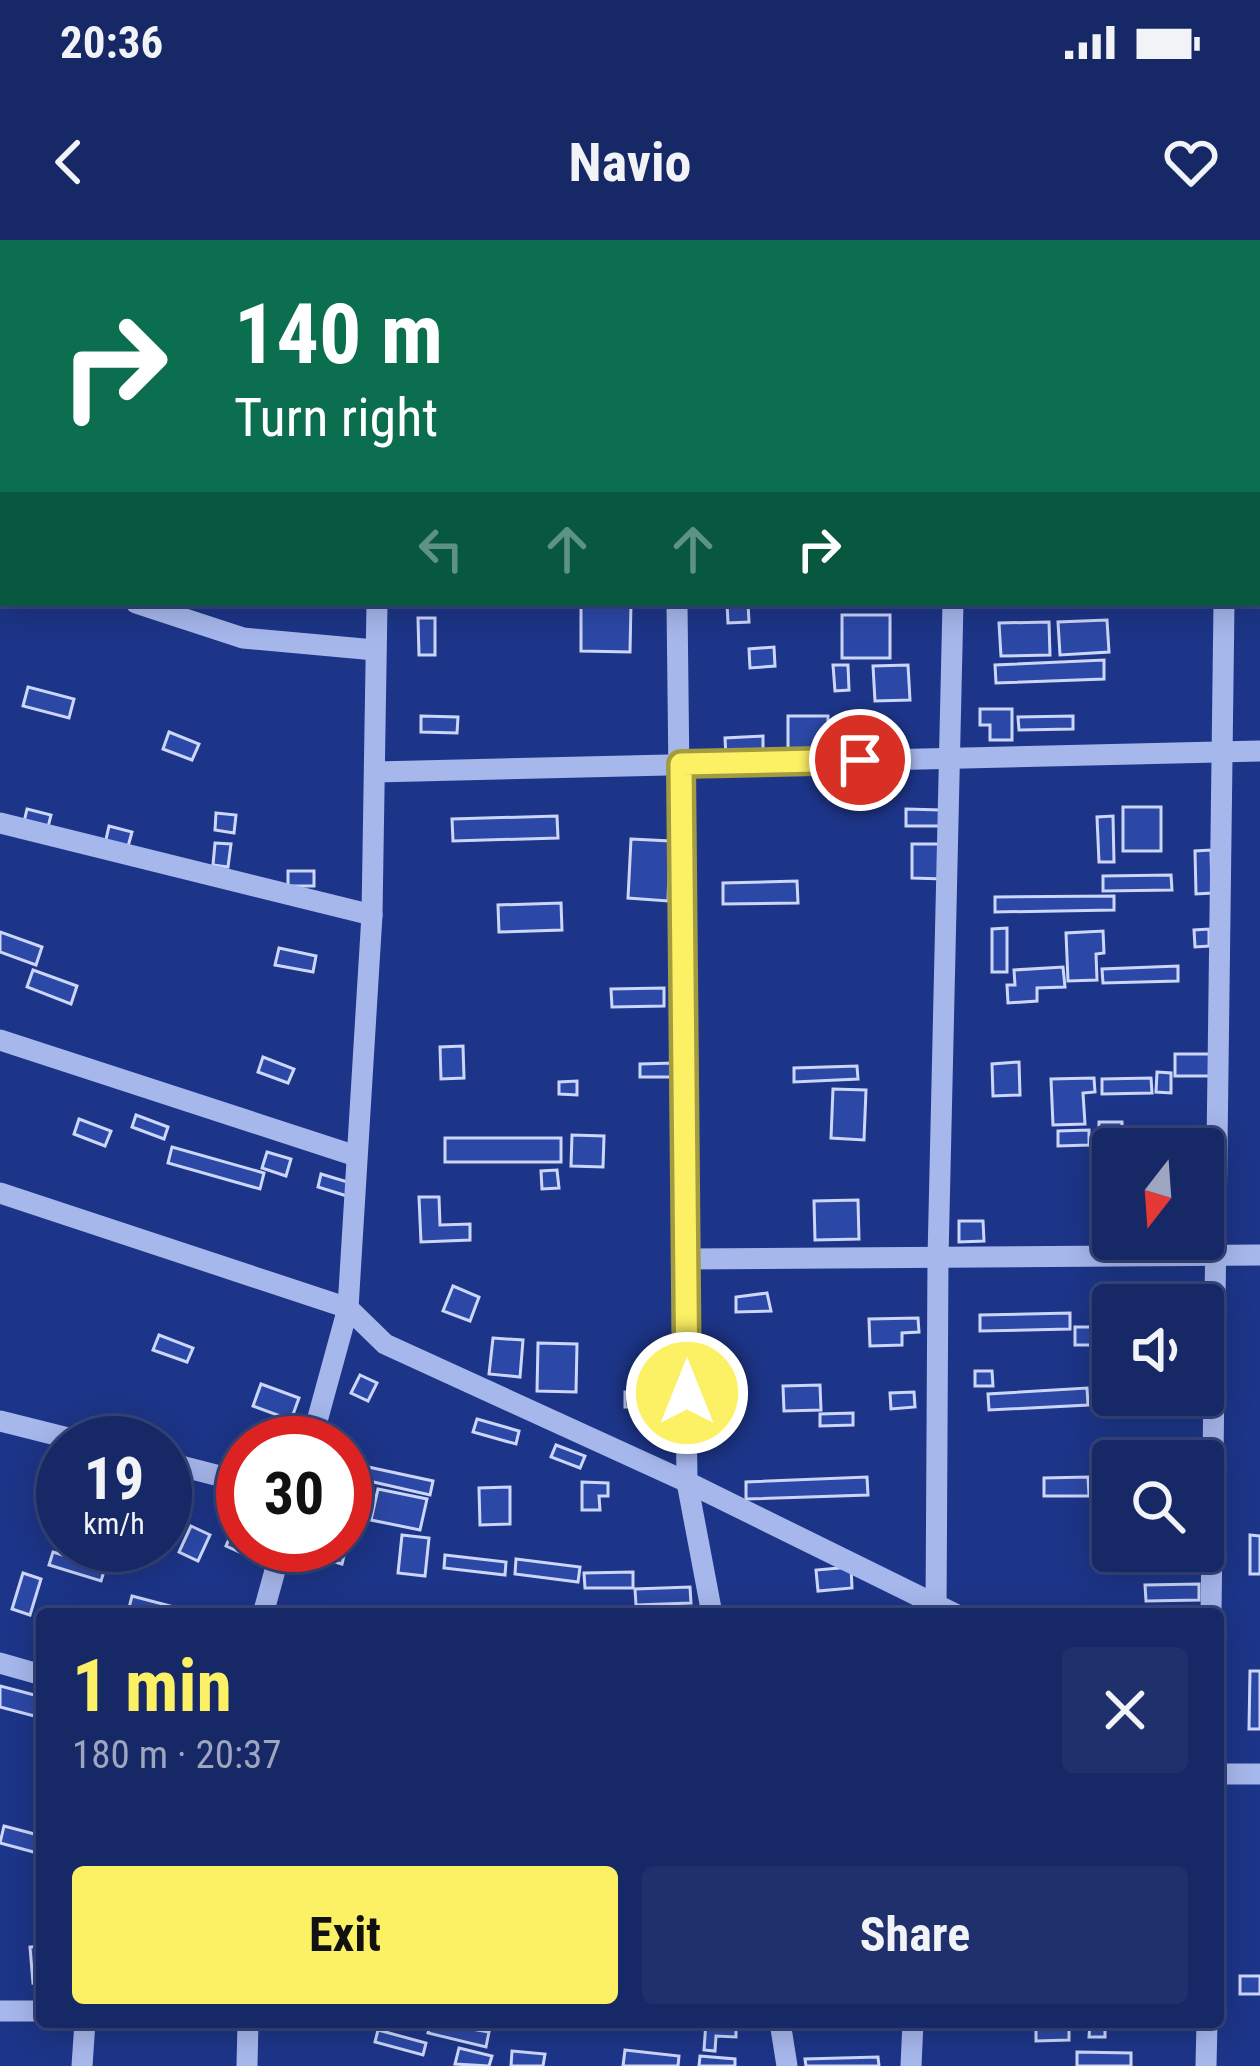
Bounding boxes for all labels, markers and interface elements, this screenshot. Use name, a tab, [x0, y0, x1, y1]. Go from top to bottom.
text: 20:36	[60, 16, 163, 69]
icon: back	[36, 129, 102, 195]
icon: heart	[1158, 129, 1224, 195]
text: Navio	[569, 131, 691, 194]
text: 140 m	[234, 285, 443, 384]
icon: right	[36, 288, 192, 444]
text: Turn right	[234, 386, 438, 449]
icon: left	[408, 516, 474, 582]
icon: ahead	[534, 516, 600, 582]
icon: ahead	[660, 516, 726, 582]
icon: right	[786, 516, 852, 582]
pin	[809, 709, 911, 811]
icon: arrive	[827, 727, 893, 793]
north arrow	[1092, 1128, 1224, 1260]
map controls	[1092, 1128, 1224, 1572]
button: sound	[1092, 1284, 1224, 1416]
position arrow	[624, 1330, 750, 1456]
speed limit sign: 30	[216, 1416, 372, 1572]
button: search	[1092, 1440, 1224, 1572]
text: 19	[84, 1443, 144, 1514]
text: km/h	[83, 1506, 145, 1541]
text: 1 min	[72, 1644, 232, 1729]
button: close	[1062, 1647, 1188, 1773]
text: 180 m · 20:37	[72, 1732, 282, 1778]
button: Exit	[72, 1866, 618, 2004]
button: Share	[642, 1866, 1188, 2004]

